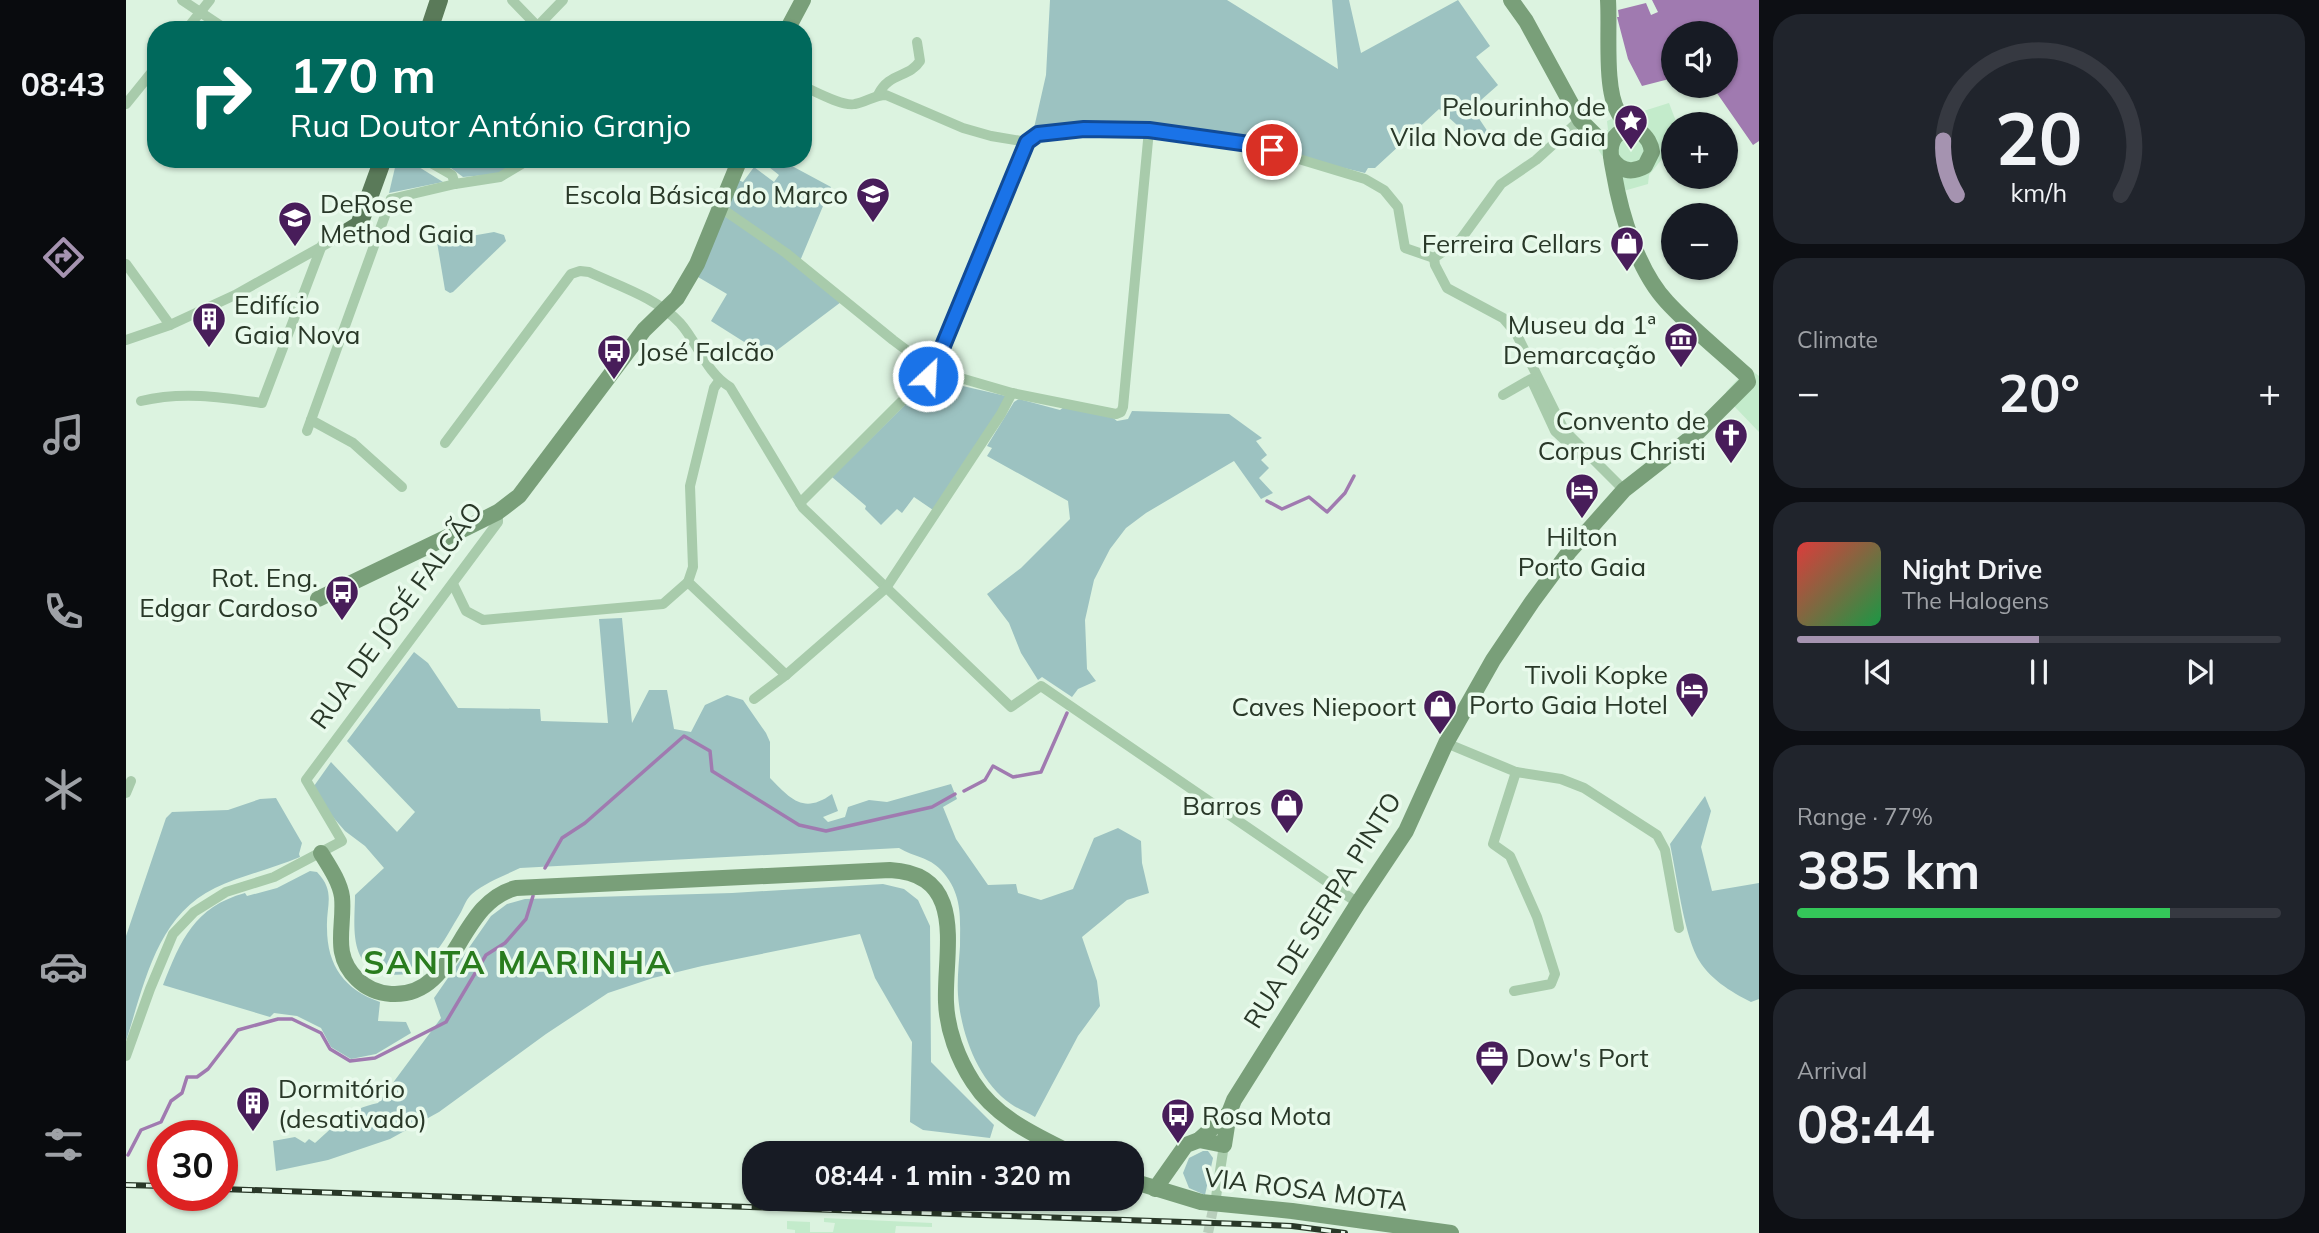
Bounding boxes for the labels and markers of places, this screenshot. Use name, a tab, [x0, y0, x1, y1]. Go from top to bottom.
place label: Pelourinho de Vila Nova de Gaia	[1390, 90, 1606, 153]
place icon: Pelourinho de Vila Nova de Gaia	[1612, 102, 1650, 151]
pin	[1242, 120, 1302, 180]
school or university icon: Escola Básica do Marco	[854, 175, 892, 224]
place label: Escola Básica do Marco	[565, 178, 848, 211]
place label: DeRose Method Gaia	[320, 187, 474, 250]
school or university icon: DeRose Method Gaia	[276, 199, 314, 248]
shop icon: Ferreira Cellars	[1608, 224, 1646, 273]
place label: Ferreira Cellars	[1422, 227, 1602, 260]
place label: Edifício Gaia Nova	[234, 288, 360, 351]
building icon: Edifício Gaia Nova	[190, 300, 228, 349]
place label: Museu da 1ª Demarcação	[1503, 308, 1656, 371]
museum icon: Museu da 1ª Demarcação	[1662, 320, 1700, 369]
bus stop icon: José Falcão	[595, 332, 633, 381]
place label: José Falcão	[638, 335, 774, 368]
place label: Convento de Corpus Christi	[1538, 404, 1706, 467]
church icon: Convento de Corpus Christi	[1712, 416, 1750, 465]
hotel icon: Hilton Porto Gaia	[1563, 471, 1601, 520]
place label: Hilton Porto Gaia	[1518, 520, 1646, 583]
place label: Rot. Eng. Edgar Cardoso	[139, 561, 318, 624]
bus stop icon: Rot. Eng. Edgar Cardoso	[323, 573, 361, 622]
place label: Tivoli Kopke Porto Gaia Hotel	[1469, 658, 1668, 721]
hotel icon: Tivoli Kopke Porto Gaia Hotel	[1673, 670, 1711, 719]
shop icon: Caves Niepoort	[1421, 687, 1459, 736]
place label: Caves Niepoort	[1231, 690, 1416, 723]
shop icon: Barros	[1268, 786, 1306, 835]
place label: Barros	[1182, 789, 1262, 822]
office icon: Dow's Port	[1473, 1038, 1511, 1087]
place label: Dow's Port	[1516, 1041, 1649, 1074]
place label: Dormitório (desativado)	[278, 1072, 427, 1135]
building icon: Dormitório (desativado)	[234, 1084, 272, 1133]
bus stop icon: Rosa Mota	[1159, 1096, 1197, 1145]
place label: Rosa Mota	[1202, 1099, 1332, 1132]

